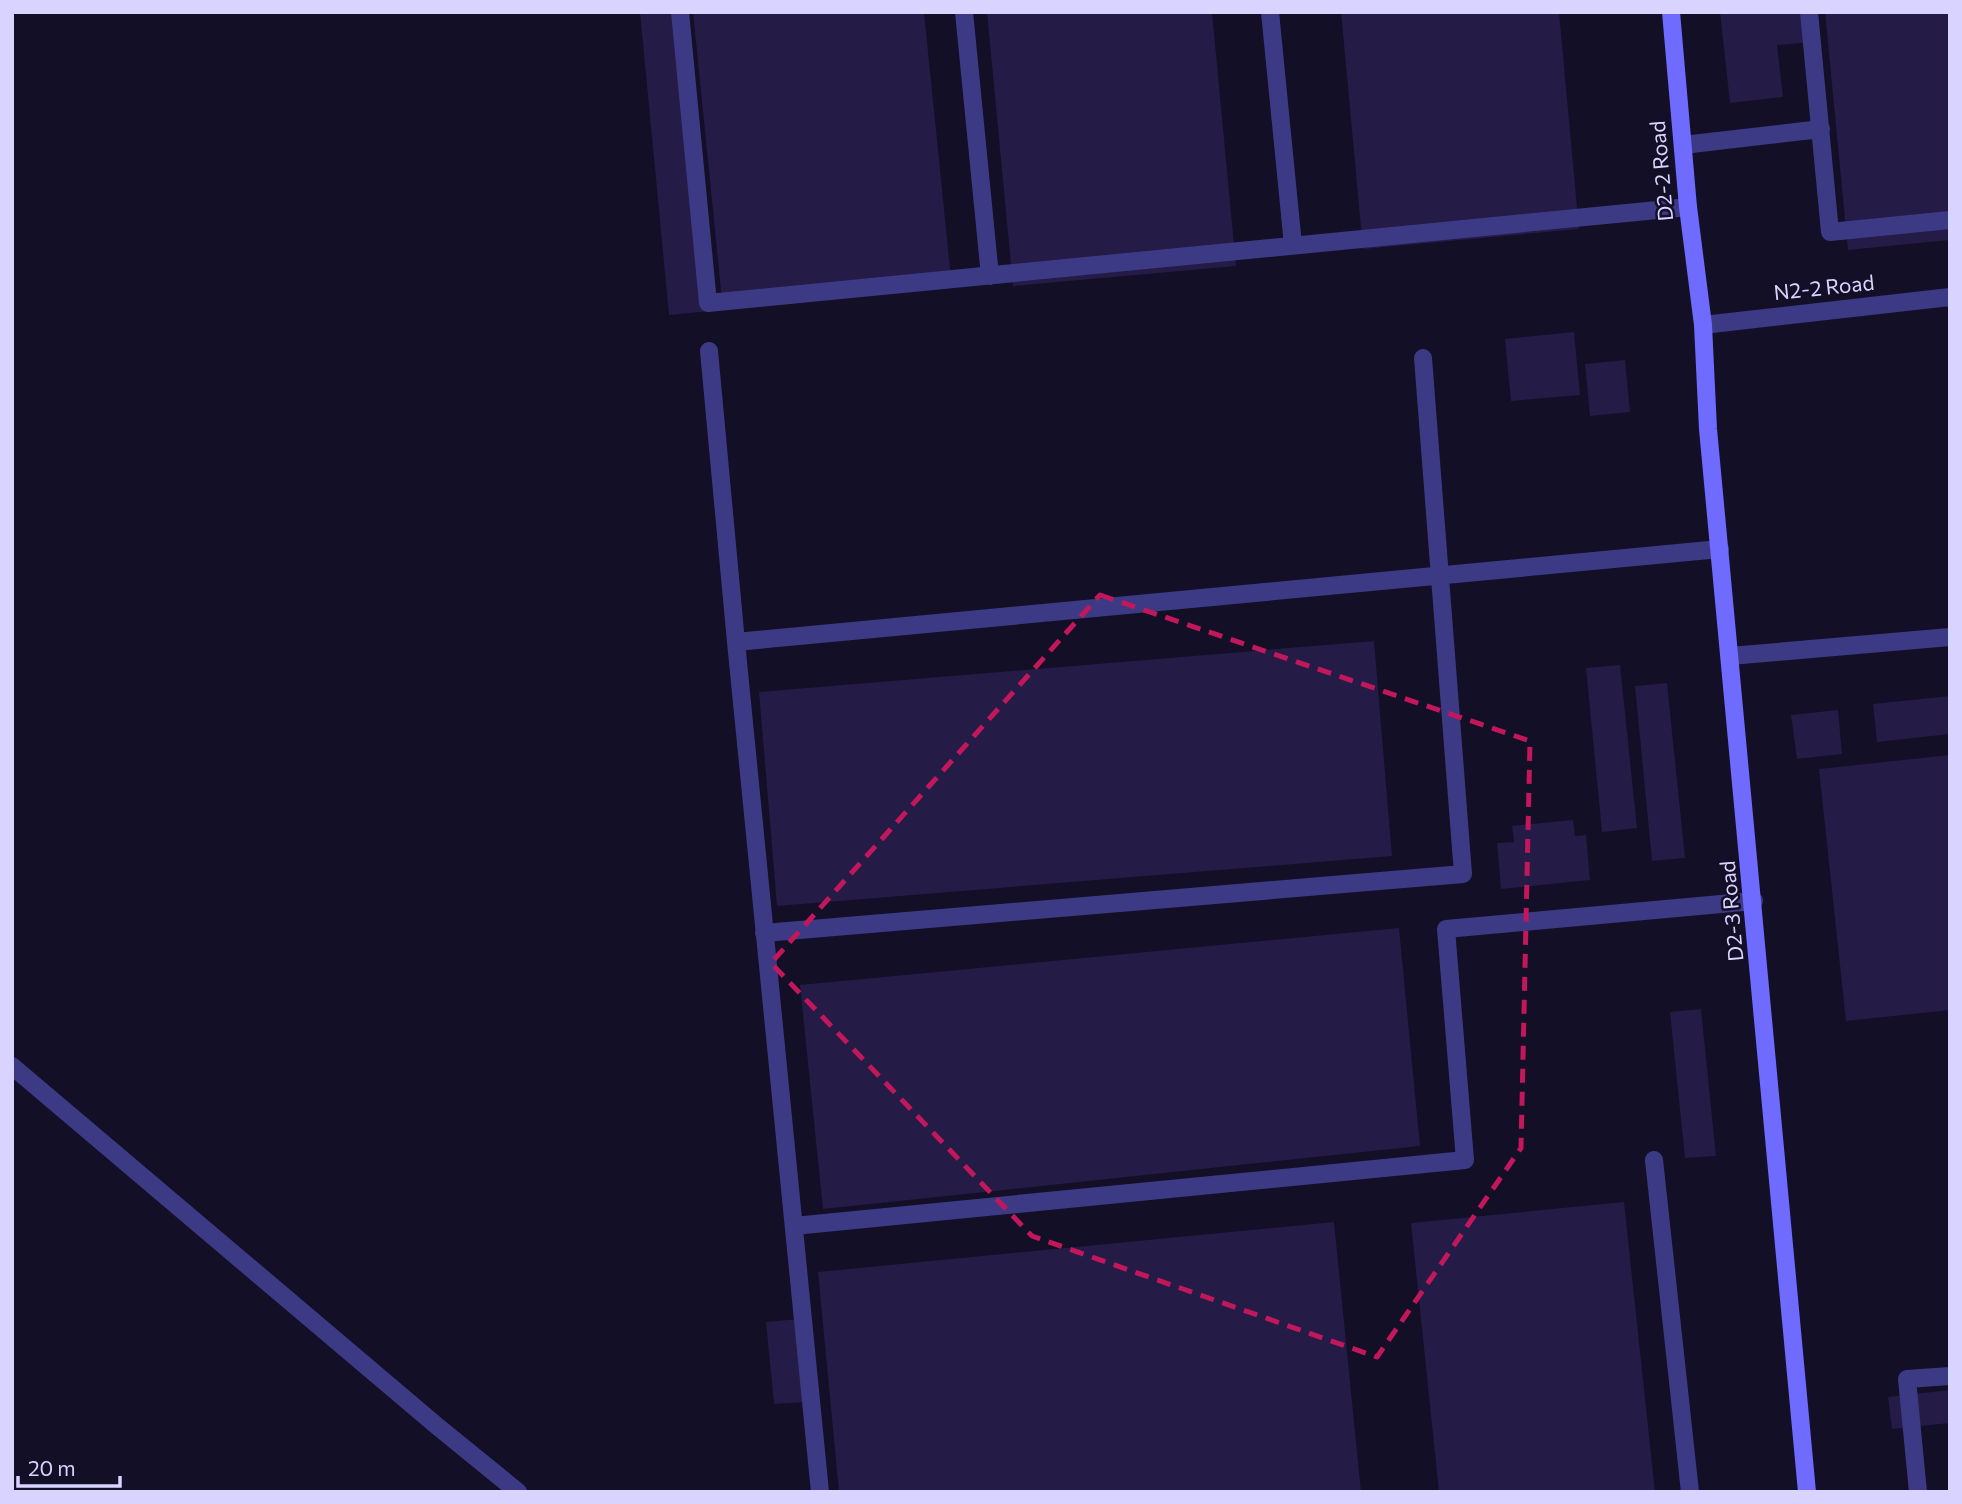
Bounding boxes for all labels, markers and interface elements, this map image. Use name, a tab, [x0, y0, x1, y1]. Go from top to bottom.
street label: D2-2 Road	[1644, 120, 1677, 222]
street label: N2-2 Road	[1772, 269, 1875, 304]
street label: D2-3 Road	[1714, 860, 1747, 963]
scale bar	[18, 1444, 119, 1488]
text: 20 m	[28, 1455, 76, 1480]

